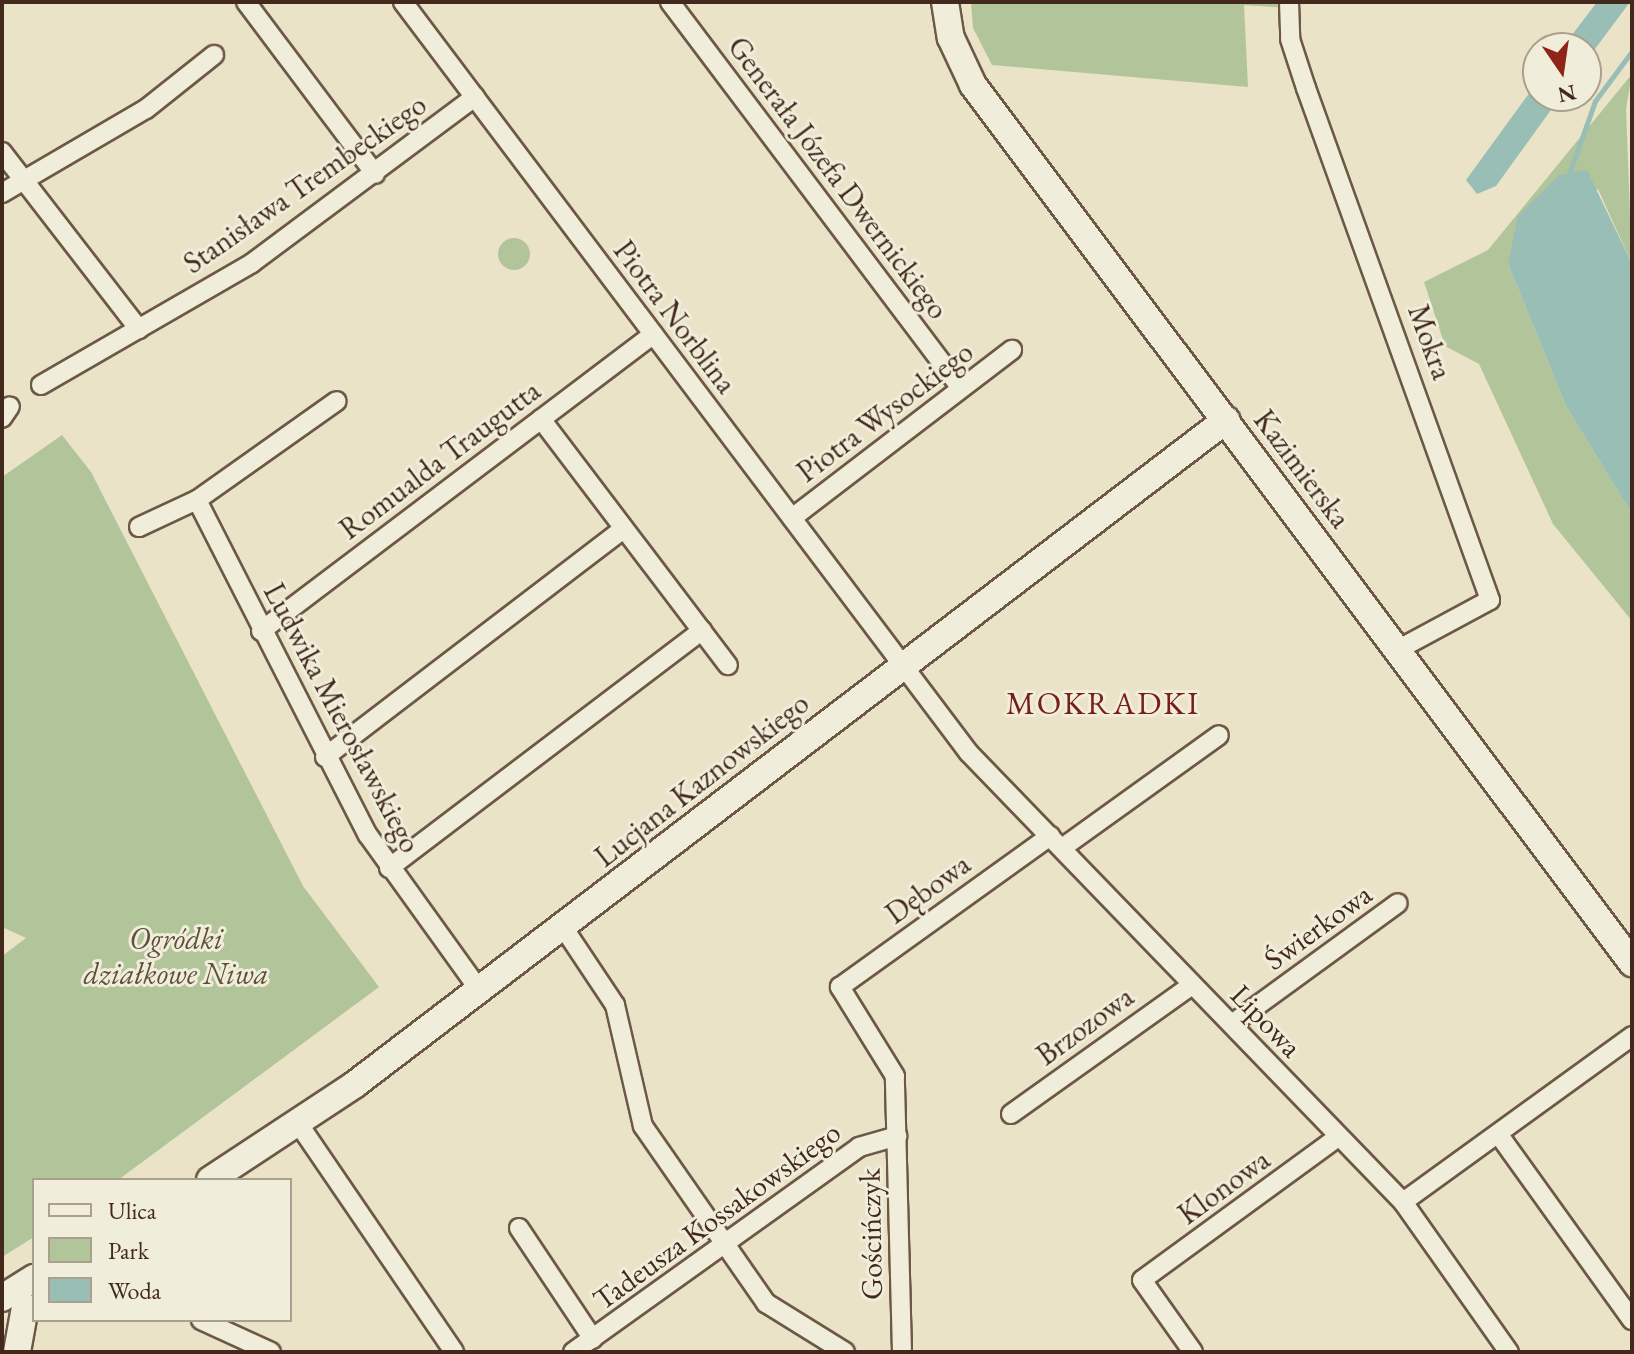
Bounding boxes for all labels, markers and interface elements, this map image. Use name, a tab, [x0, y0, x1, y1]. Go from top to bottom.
street label: Generała Józefa Dwernickiego	[720, 30, 956, 326]
north arrow	[1522, 32, 1602, 112]
text: N	[1555, 78, 1579, 110]
street label: Stanisława Trembeckiego	[177, 87, 433, 281]
street label: Piotra Norblina	[606, 233, 744, 401]
street label: Mokra	[1400, 300, 1460, 384]
street label: Piotra Wysockiego	[790, 334, 980, 490]
street label: Romualda Traugutta	[332, 373, 548, 547]
street label: Kazimierska	[1246, 403, 1358, 535]
street label: Ludwika Mierosławskiego	[256, 577, 428, 859]
district label: MOKRADKI	[1006, 684, 1200, 722]
street label: Lucjana Kaznowskiego	[588, 685, 816, 875]
street label: Dębowa	[879, 846, 977, 932]
street label: Świerkowa	[1257, 876, 1379, 978]
park label: Ogródki działkowe Niwa	[84, 921, 268, 992]
street label: Lipowa	[1223, 977, 1309, 1065]
street label: Brzozowa	[1029, 979, 1141, 1073]
street label: Tadeusza Kossakowskiego	[586, 1114, 848, 1318]
street label: Klonowa	[1171, 1142, 1277, 1232]
street label: Gościńczyk	[852, 1168, 890, 1300]
legend	[32, 1178, 292, 1322]
text: Ulica	[108, 1195, 156, 1226]
text: Park	[108, 1235, 149, 1266]
text: Woda	[108, 1275, 161, 1306]

